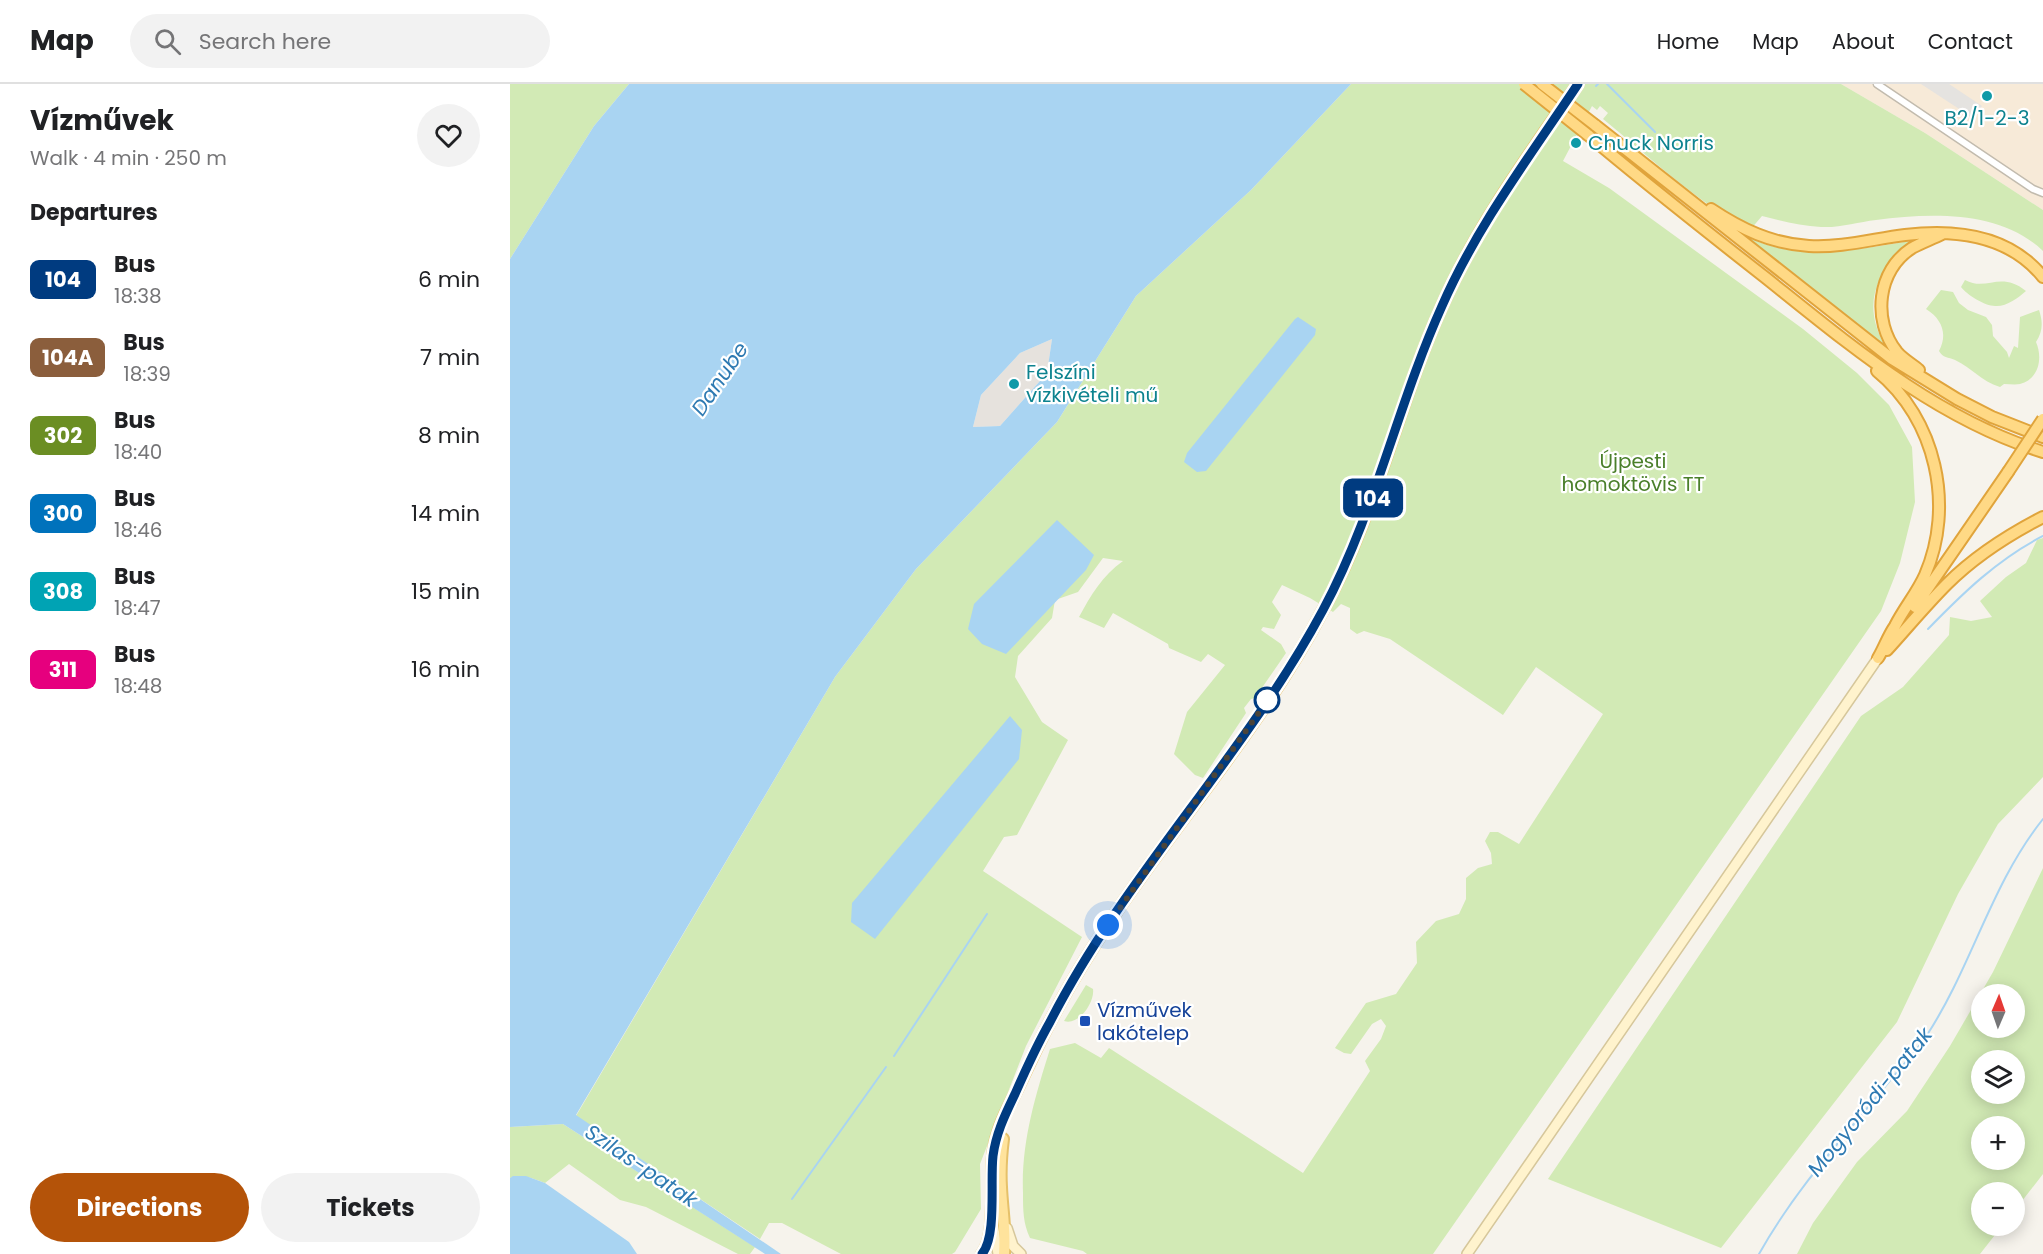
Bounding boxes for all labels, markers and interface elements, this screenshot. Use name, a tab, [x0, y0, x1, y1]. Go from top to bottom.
search box	[130, 14, 550, 68]
text: Map	[30, 21, 94, 60]
icon: search	[151, 25, 184, 58]
text: Search here	[199, 26, 331, 57]
text: Home	[1657, 27, 1719, 56]
text: Map	[1752, 27, 1799, 56]
text: About	[1832, 27, 1895, 56]
text: Contact	[1928, 27, 2013, 56]
marker: B2/1-2-3	[1980, 89, 1994, 103]
text: Vízművek	[30, 101, 174, 140]
button: heart	[417, 104, 480, 167]
place label: B2/1-2-3	[1945, 104, 2030, 132]
place label: Chuck Norris	[1588, 129, 1714, 157]
marker: Chuck Norris	[1569, 136, 1583, 150]
text: Walk · 4 min · 250 m	[30, 144, 227, 172]
text: Departures	[30, 197, 158, 228]
text: Bus	[114, 249, 156, 280]
text: 6 min	[418, 264, 480, 295]
text: 104	[45, 265, 81, 294]
text: 18:38	[114, 282, 162, 310]
text: Bus	[123, 327, 165, 358]
water label: Danube	[684, 336, 755, 421]
text: 7 min	[420, 342, 480, 373]
text: 104A	[42, 343, 93, 372]
place label: Felszíni vízkivételi mű	[1026, 358, 1158, 409]
text: 18:39	[123, 360, 171, 388]
marker: Felszíni vízkivételi mű	[1007, 377, 1021, 391]
text: Bus	[114, 405, 156, 436]
text: 8 min	[418, 420, 480, 451]
text: 302	[44, 421, 82, 450]
text: 18:40	[114, 438, 162, 466]
park label: Újpesti homoktövis TT	[1562, 447, 1705, 498]
line badge: 104	[1338, 478, 1408, 518]
text: Bus	[114, 483, 156, 514]
text: 104	[1355, 484, 1391, 513]
text: 14 min	[411, 498, 480, 529]
text: 300	[43, 499, 83, 528]
text: 18:46	[114, 516, 163, 544]
text: Bus	[114, 561, 156, 592]
text: 15 min	[411, 576, 480, 607]
text: 308	[43, 577, 83, 606]
text: 18:47	[114, 594, 161, 622]
text: Bus	[114, 639, 156, 670]
text: 16 min	[411, 654, 480, 685]
text: 311	[49, 655, 77, 684]
text: 18:48	[114, 672, 162, 700]
unlabelled marker	[1254, 687, 1280, 713]
your location	[1093, 910, 1123, 940]
north arrow	[1971, 984, 2025, 1038]
map controls	[1971, 984, 2025, 1236]
place label: Vízművek lakótelep	[1097, 996, 1193, 1047]
marker: Vízművek lakótelep	[1078, 1014, 1092, 1028]
water label: Mogyoródi-patak	[1800, 1020, 1940, 1182]
button: layers	[1971, 1050, 2025, 1104]
button: +	[1971, 1116, 2025, 1170]
water label: Szilas-patak	[579, 1117, 704, 1215]
button: Directions	[30, 1173, 249, 1242]
button: Tickets	[261, 1173, 480, 1242]
button: −	[1971, 1182, 2025, 1236]

